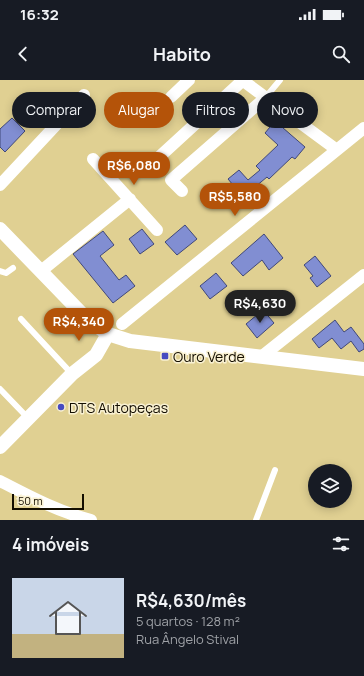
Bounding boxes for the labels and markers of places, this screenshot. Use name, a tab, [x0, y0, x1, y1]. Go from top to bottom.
pin: R$6,080	[97, 152, 171, 186]
pin: R$5,580	[198, 183, 272, 217]
pin: R$4,630	[223, 290, 297, 324]
pin: R$4,340	[42, 308, 116, 342]
place label: Ouro Verde	[173, 347, 245, 366]
marker: Ouro Verde	[160, 351, 170, 361]
place label: DTS Autopeças	[69, 398, 168, 417]
marker: DTS Autopeças	[56, 402, 66, 412]

